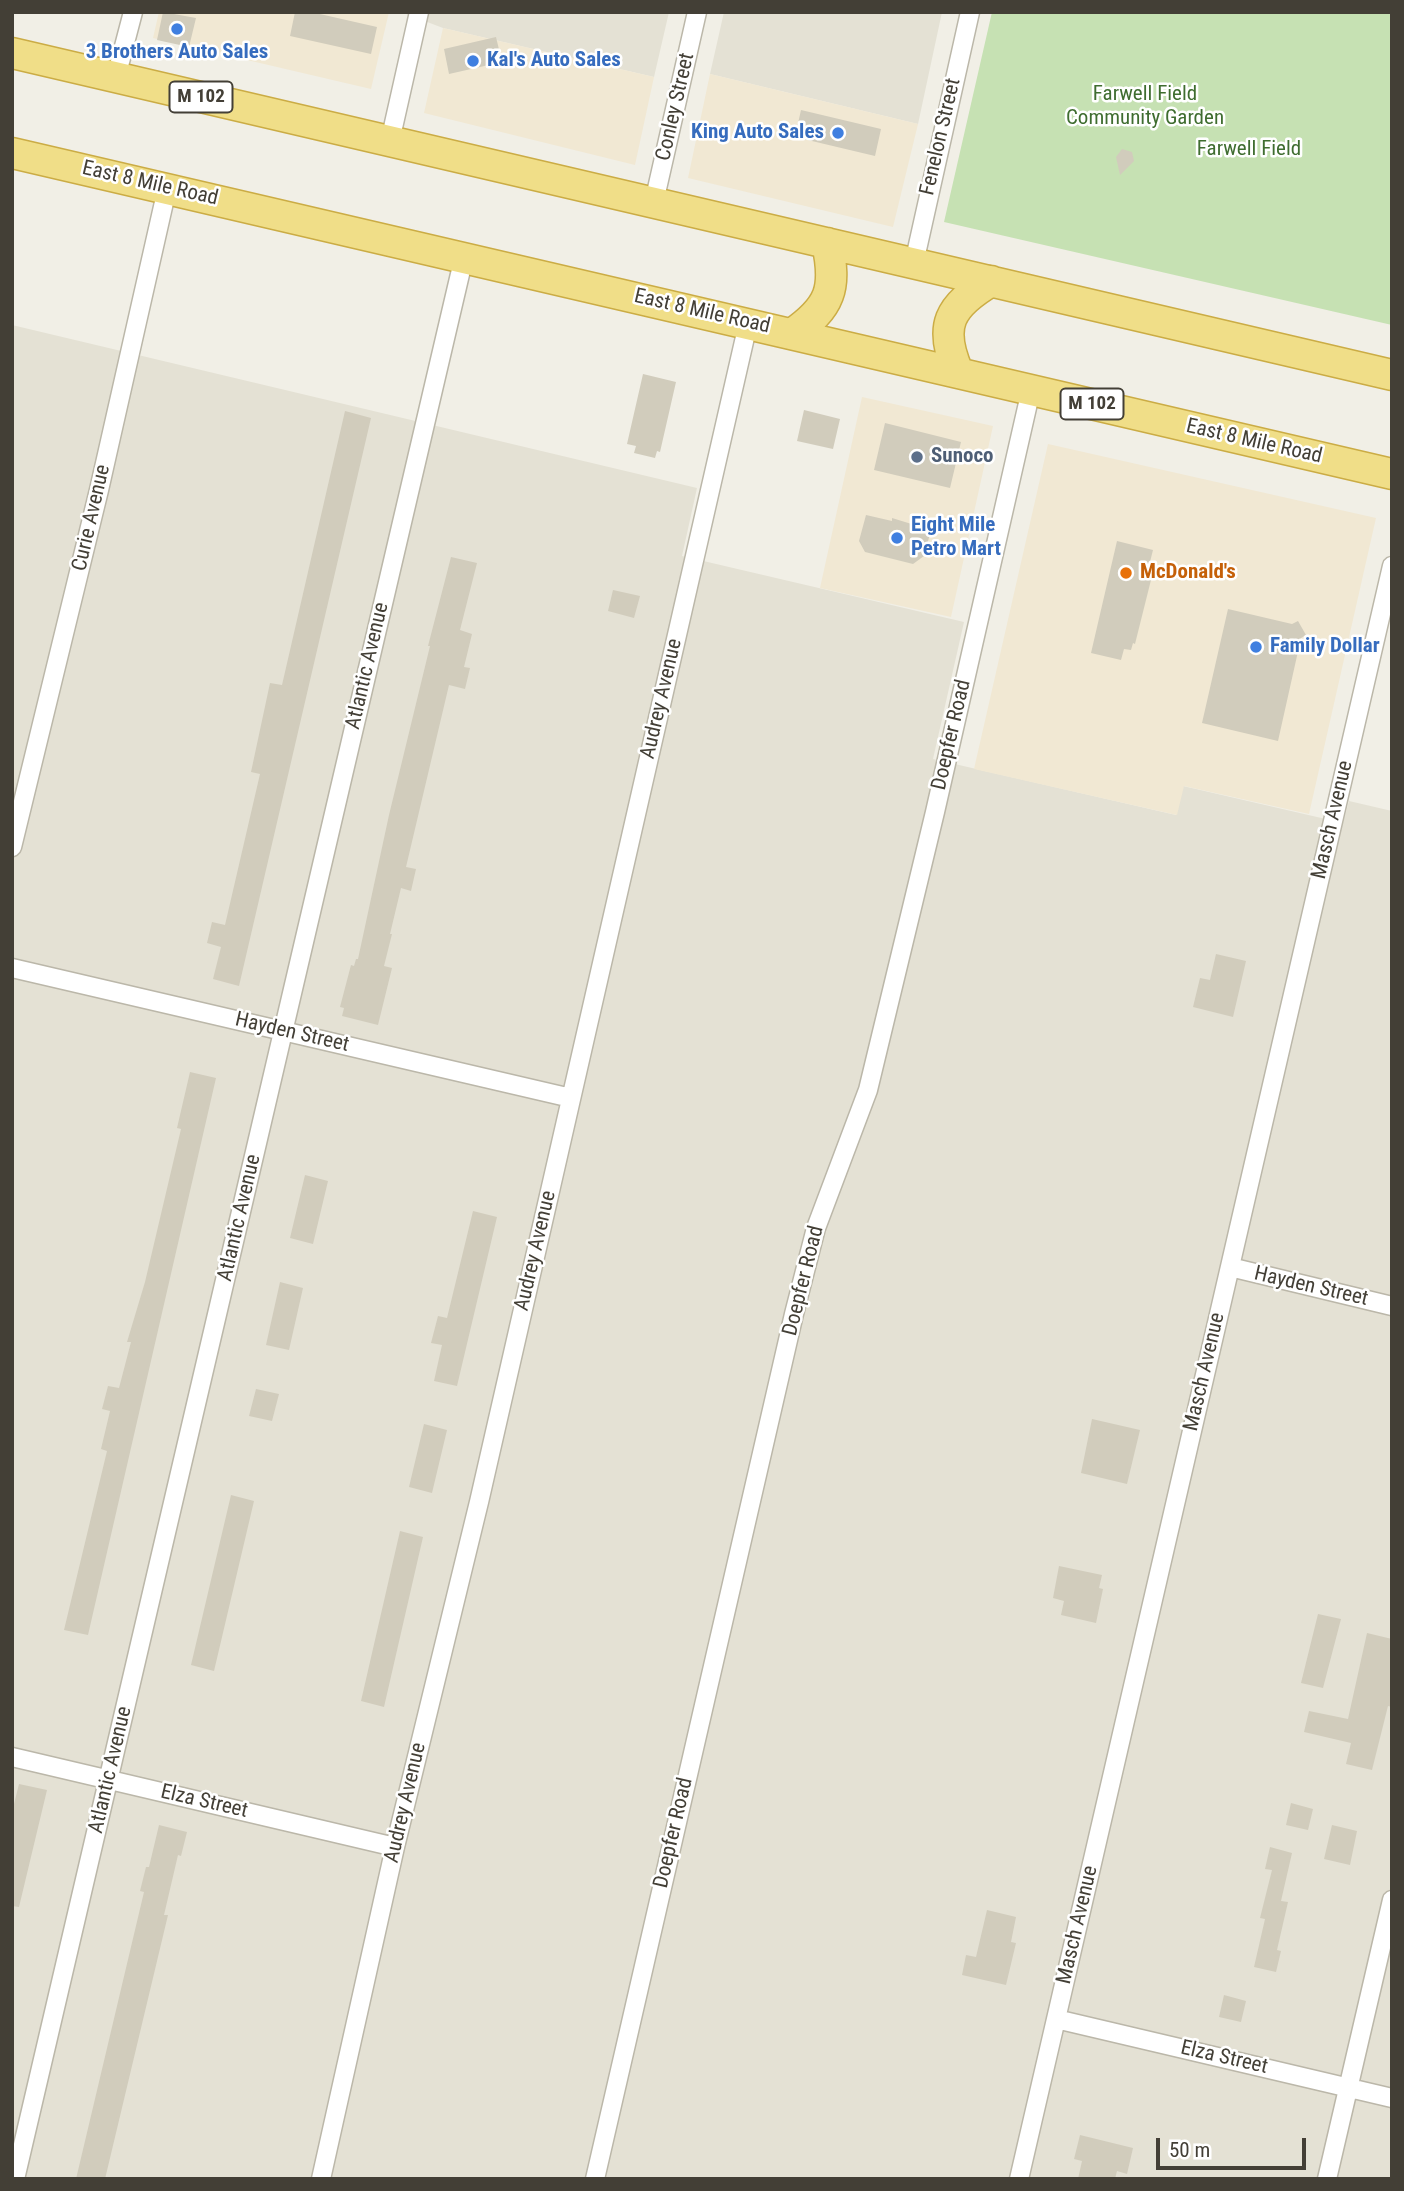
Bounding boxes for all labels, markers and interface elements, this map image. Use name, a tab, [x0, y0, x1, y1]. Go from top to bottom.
marker: 3 Brothers Auto Sales	[169, 21, 185, 37]
place label: 3 Brothers Auto Sales	[86, 40, 268, 66]
place label: Kal's Auto Sales	[487, 48, 621, 74]
street label: Conley Street	[651, 51, 701, 163]
marker: Kal's Auto Sales	[465, 53, 481, 69]
street label: Fenelon Street	[915, 76, 967, 198]
road number: M 102	[170, 82, 232, 113]
park label: Farwell Field Community Garden	[1066, 82, 1224, 132]
place label: King Auto Sales	[691, 120, 824, 146]
marker: King Auto Sales	[830, 125, 846, 141]
park label: Farwell Field	[1197, 137, 1301, 163]
street label: East 8 Mile Road	[80, 156, 220, 212]
street label: East 8 Mile Road	[632, 284, 772, 340]
road number: M 102	[1060, 388, 1124, 420]
street label: East 8 Mile Road	[1184, 414, 1324, 470]
place label: Sunoco	[931, 444, 994, 470]
marker: Sunoco	[909, 449, 925, 465]
street label: Curie Avenue	[68, 462, 116, 574]
place label: Eight Mile Petro Mart	[911, 513, 1001, 563]
marker: Eight Mile Petro Mart	[889, 530, 905, 546]
place label: McDonald's	[1140, 560, 1236, 586]
marker: McDonald's	[1118, 565, 1134, 581]
street label: Atlantic Avenue	[341, 600, 395, 732]
place label: Family Dollar	[1270, 634, 1380, 660]
street label: Audrey Avenue	[636, 636, 688, 762]
marker: Family Dollar	[1248, 639, 1264, 655]
street label: Doepfer Road	[927, 677, 977, 793]
street label: Masch Avenue	[1307, 758, 1359, 882]
street label: Hayden Street	[233, 1008, 351, 1058]
street label: Atlantic Avenue	[213, 1152, 267, 1284]
street label: Audrey Avenue	[510, 1188, 562, 1314]
street label: Doepfer Road	[778, 1223, 830, 1339]
street label: Hayden Street	[1252, 1262, 1370, 1312]
street label: Masch Avenue	[1179, 1310, 1231, 1434]
street label: Atlantic Avenue	[84, 1704, 138, 1836]
street label: Audrey Avenue	[380, 1740, 432, 1866]
street label: Doepfer Road	[649, 1775, 699, 1891]
street label: Elza Street	[158, 1780, 250, 1824]
street label: Masch Avenue	[1052, 1863, 1104, 1987]
street label: Elza Street	[1178, 2036, 1270, 2080]
scale bar	[1159, 2124, 1310, 2168]
text: 50 m	[1169, 2138, 1210, 2162]

